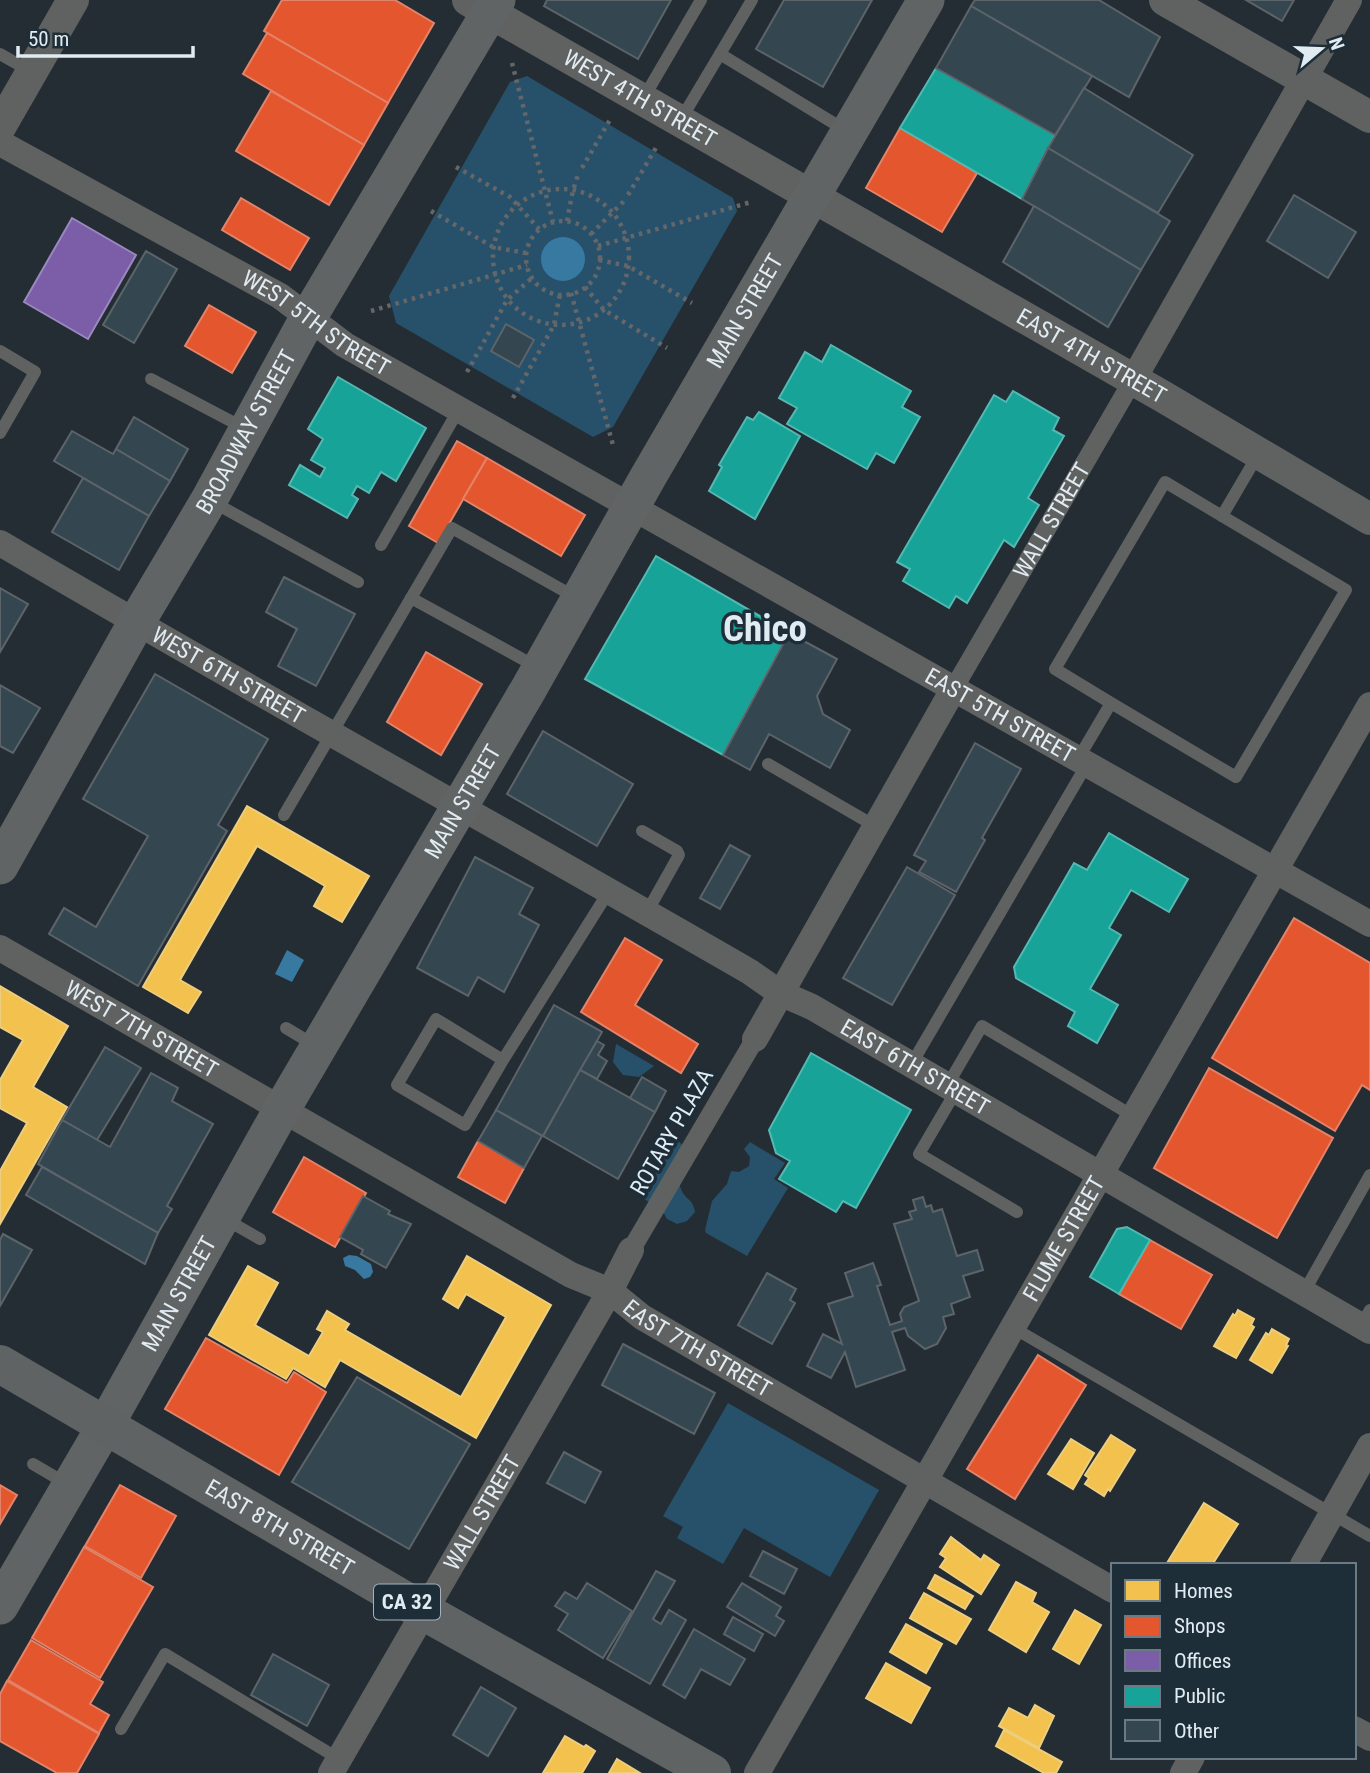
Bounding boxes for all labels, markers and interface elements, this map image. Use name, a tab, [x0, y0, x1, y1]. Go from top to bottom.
scale bar	[18, 14, 192, 58]
north arrow	[1286, 14, 1356, 84]
text: 50 m	[28, 27, 69, 51]
text: N	[1324, 34, 1349, 53]
street label: WEST 4TH STREET	[559, 44, 721, 152]
street label: MAIN STREET	[701, 249, 789, 373]
street label: WEST 5TH STREET	[238, 264, 395, 381]
street label: EAST 4TH STREET	[1012, 303, 1171, 409]
street label: BROADWAY STREET	[190, 345, 302, 519]
street label: WALL STREET	[1007, 458, 1096, 583]
district label: Chico	[723, 607, 807, 650]
street label: WEST 6TH STREET	[147, 621, 310, 729]
street label: EAST 5TH STREET	[921, 662, 1080, 768]
street label: MAIN STREET	[419, 740, 506, 863]
street label: WEST 7TH STREET	[60, 975, 223, 1083]
street label: EAST 6TH STREET	[836, 1013, 995, 1121]
street label: ROTARY PLAZA	[625, 1064, 719, 1200]
street label: FLUME STREET	[1017, 1171, 1110, 1306]
street label: MAIN STREET	[136, 1231, 222, 1356]
street label: EAST 7TH STREET	[618, 1294, 776, 1403]
street label: WALL STREET	[438, 1450, 526, 1575]
street label: EAST 8TH STREET	[201, 1473, 359, 1581]
legend	[1111, 1563, 1356, 1759]
text: Homes	[1174, 1579, 1233, 1603]
road number: CA 32	[374, 1584, 440, 1620]
text: Shops	[1174, 1614, 1226, 1638]
text: Offices	[1174, 1649, 1231, 1673]
text: Public	[1174, 1684, 1226, 1708]
text: Other	[1174, 1719, 1219, 1743]

